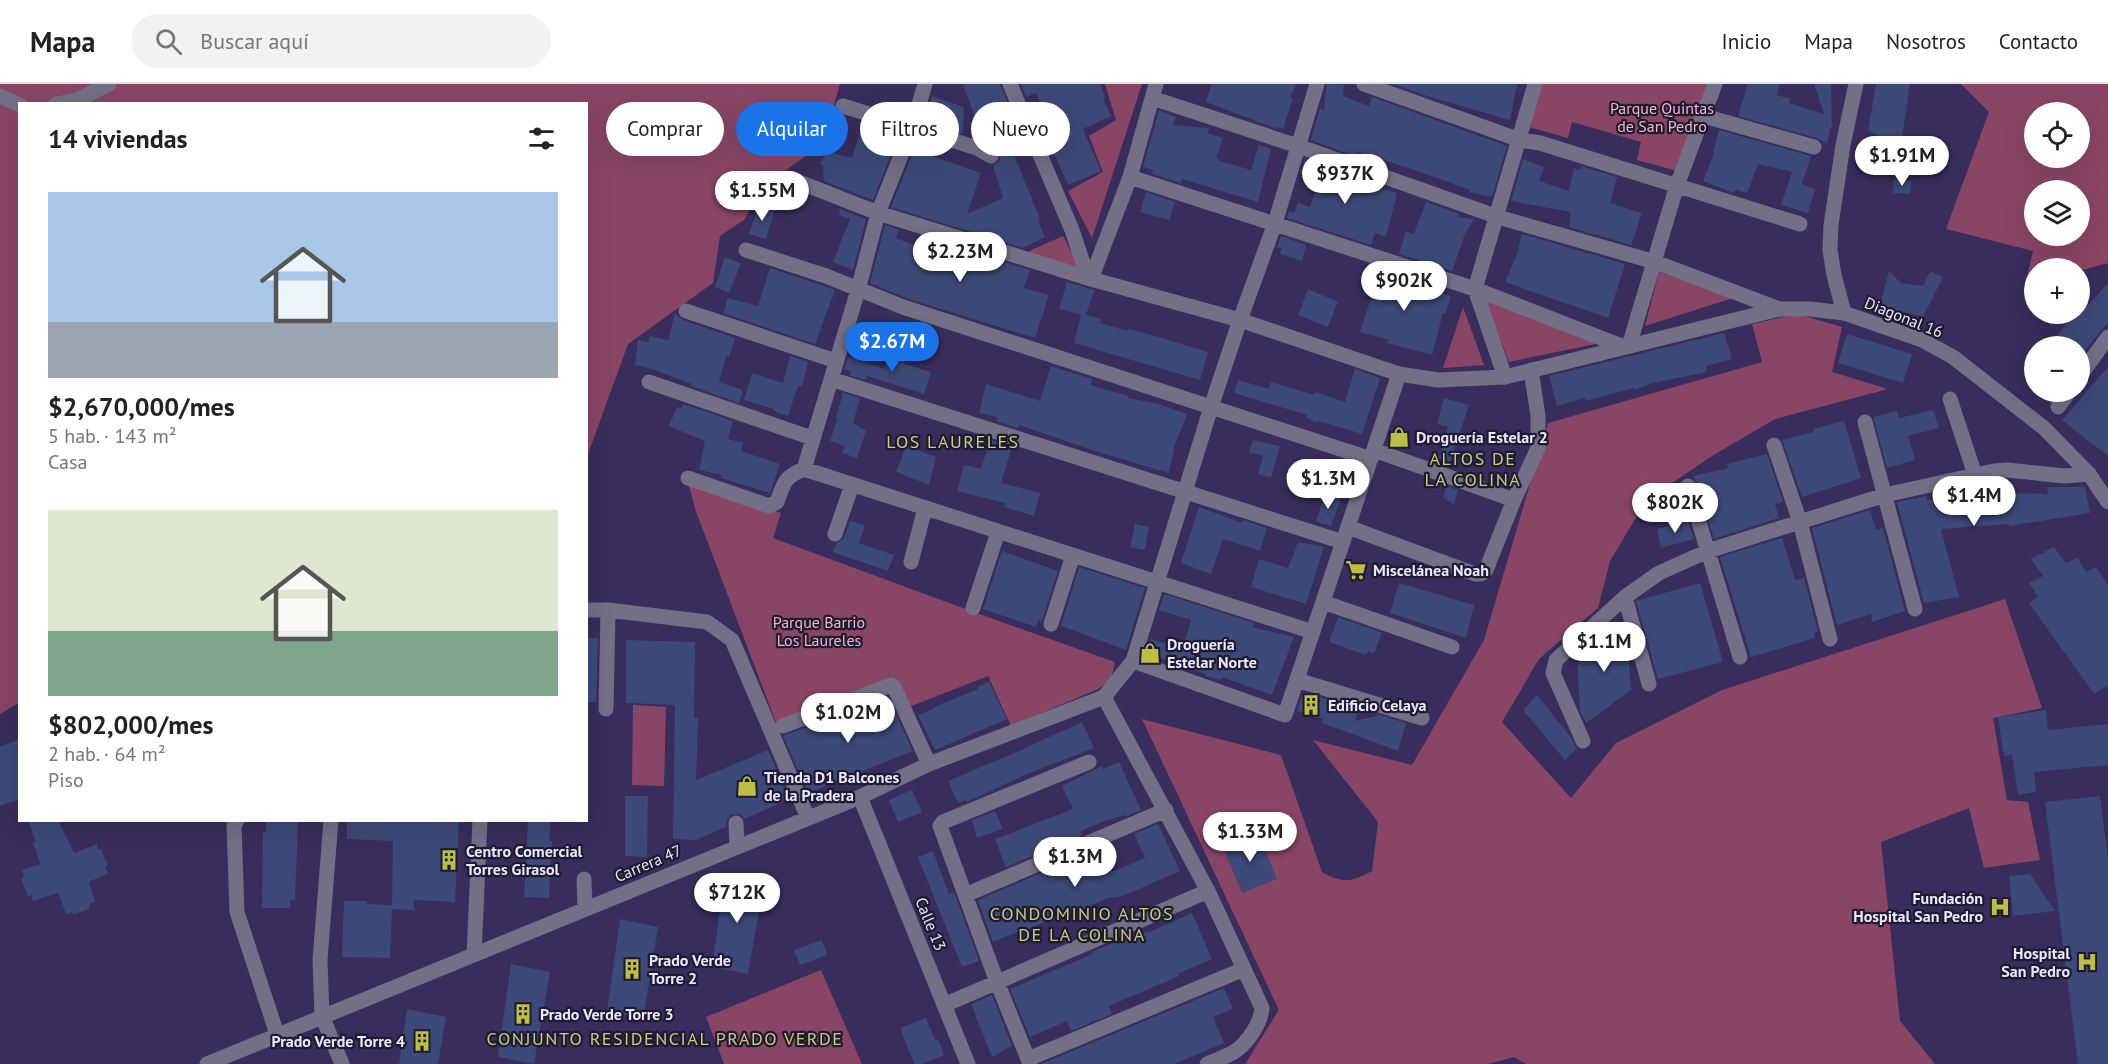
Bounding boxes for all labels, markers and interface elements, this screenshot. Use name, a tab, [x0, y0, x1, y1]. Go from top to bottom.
search box	[131, 14, 551, 68]
text: Mapa	[30, 23, 95, 60]
icon: search	[152, 25, 185, 58]
text: Buscar aquí	[200, 27, 309, 55]
text: Inicio	[1722, 28, 1771, 55]
text: Mapa	[1804, 28, 1853, 55]
text: Nosotros	[1886, 28, 1966, 55]
text: Contacto	[1999, 28, 2078, 55]
park label: Parque Quintas de San Pedro	[1610, 98, 1714, 136]
chip: Comprar	[606, 102, 724, 156]
chip: Alquilar	[736, 102, 848, 156]
chip: Filtros	[860, 102, 959, 156]
chip: Nuevo	[971, 102, 1070, 156]
map controls	[2024, 102, 2090, 402]
button: locate	[2024, 102, 2090, 168]
text: 14 viviendas	[48, 122, 188, 155]
icon: filters	[525, 122, 558, 155]
pin: $1.91M	[1853, 136, 1951, 187]
text: $1.91M	[1869, 142, 1935, 168]
pin: $937K	[1303, 154, 1387, 205]
text: $937K	[1316, 160, 1374, 186]
pin: $1.55M	[713, 171, 811, 222]
text: $1.55M	[729, 177, 795, 203]
button: layers	[2024, 180, 2090, 246]
icon: home	[249, 231, 357, 339]
pin: $2.23M	[911, 232, 1009, 283]
text: $2.23M	[927, 238, 993, 264]
button: +	[2024, 258, 2090, 324]
pin: $902K	[1362, 261, 1446, 312]
text: $902K	[1375, 267, 1433, 293]
street label: Diagonal 16	[1862, 292, 1946, 342]
pin: $2.67M	[843, 322, 941, 373]
text: $2.67M	[859, 328, 925, 354]
button: −	[2024, 336, 2090, 402]
text: $2,670,000/mes	[48, 390, 235, 423]
text: 5 hab. · 143 m²	[48, 423, 177, 449]
shop icon: Droguería Estelar 2	[1387, 425, 1411, 449]
place label: Droguería Estelar 2	[1416, 427, 1548, 447]
district label: LOS LAURELES	[886, 430, 1020, 453]
district label: ALTOS DE LA COLINA	[1425, 447, 1521, 491]
text: Casa	[48, 449, 87, 475]
pin: $1.3M	[1286, 459, 1370, 510]
text: $1.3M	[1301, 465, 1355, 491]
pin: $1.4M	[1932, 476, 2016, 527]
text: $1.4M	[1947, 482, 2001, 508]
pin: $802K	[1633, 483, 1717, 534]
text: $802K	[1646, 489, 1704, 515]
icon: home	[249, 549, 357, 657]
supermarket icon: Miscelánea Noah	[1344, 558, 1368, 582]
place label: Miscelánea Noah	[1373, 560, 1489, 580]
park label: Parque Barrio Los Laureles	[773, 612, 865, 650]
pin: $1.1M	[1562, 622, 1646, 673]
text: $1.1M	[1577, 628, 1631, 654]
place label: Droguería Estelar Norte	[1167, 634, 1257, 672]
shop icon: Droguería Estelar Norte	[1138, 641, 1162, 665]
pin: $1.02M	[799, 693, 897, 744]
building icon: Edificio Celaya	[1299, 693, 1323, 717]
place label: Edificio Celaya	[1328, 695, 1427, 715]
text: $1.02M	[815, 699, 881, 725]
text: $802,000/mes	[48, 708, 213, 741]
text: 2 hab. · 64 m²	[48, 741, 166, 767]
text: Piso	[48, 767, 84, 793]
place label: Tienda D1 Balcones de la Pradera	[764, 767, 900, 805]
shop icon: Tienda D1 Balcones de la Pradera	[735, 774, 759, 798]
pin: $1.33M	[1201, 812, 1299, 863]
text: $1.33M	[1217, 818, 1283, 844]
pin: $1.3M	[1033, 837, 1117, 888]
street label: Carrera 47	[611, 840, 685, 886]
place label: Centro Comercial Torres Girasol	[466, 841, 583, 879]
text: $1.3M	[1048, 843, 1102, 869]
building icon: Centro Comercial Torres Girasol	[437, 848, 461, 872]
pin: $712K	[695, 873, 779, 924]
text: $712K	[708, 879, 766, 905]
place label: Fundación Hospital San Pedro	[1853, 888, 1983, 926]
street label: Calle 13	[911, 894, 951, 954]
hospital icon: Fundación Hospital San Pedro	[1988, 895, 2012, 919]
district label: CONDOMINIO ALTOS DE LA COLINA	[990, 902, 1174, 946]
place label: Hospital San Pedro	[2001, 943, 2070, 981]
place label: Prado Verde Torre 2	[649, 950, 731, 988]
hospital icon: Hospital San Pedro	[2075, 950, 2099, 974]
building icon: Prado Verde Torre 2	[620, 957, 644, 981]
building icon: Prado Verde Torre 3	[511, 1002, 535, 1026]
place label: Prado Verde Torre 3	[540, 1004, 674, 1024]
district label: CONJUNTO RESIDENCIAL PRADO VERDE	[487, 1027, 843, 1050]
building icon: Prado Verde Torre 4	[410, 1029, 434, 1053]
place label: Prado Verde Torre 4	[271, 1031, 405, 1051]

